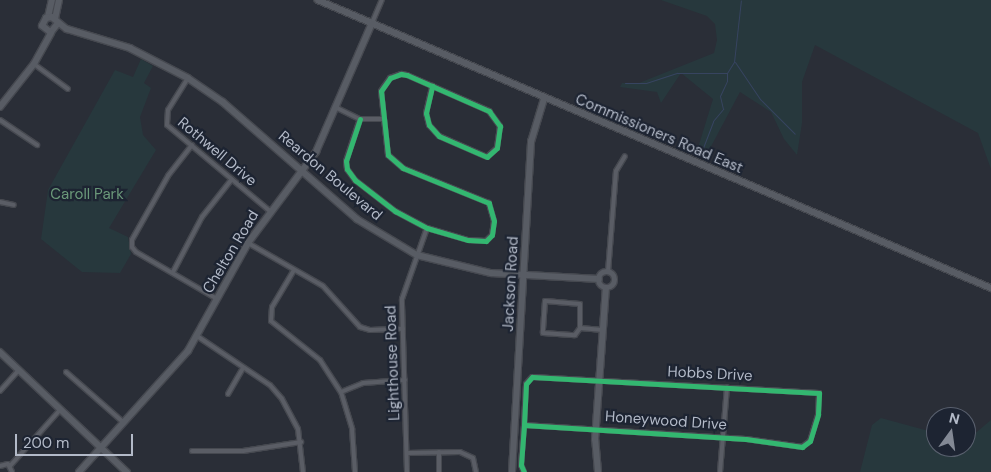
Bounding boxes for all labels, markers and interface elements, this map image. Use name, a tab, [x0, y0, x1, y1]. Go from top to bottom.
street label: Commissioners Road East	[572, 90, 746, 178]
street label: Rothwell Drive	[174, 114, 260, 190]
street label: Reardon Boulevard	[275, 127, 385, 225]
park label: Caroll Park	[50, 186, 124, 204]
street label: Chelton Road	[199, 207, 263, 297]
street label: Jackson Road	[500, 236, 522, 332]
street label: Lighthouse Road	[382, 305, 404, 421]
street label: Hobbs Drive	[667, 363, 753, 385]
north arrow	[926, 407, 976, 457]
street label: Honeywood Drive	[604, 408, 728, 434]
text: N	[947, 408, 962, 428]
scale bar	[18, 424, 135, 456]
text: 200 m	[23, 433, 69, 453]

